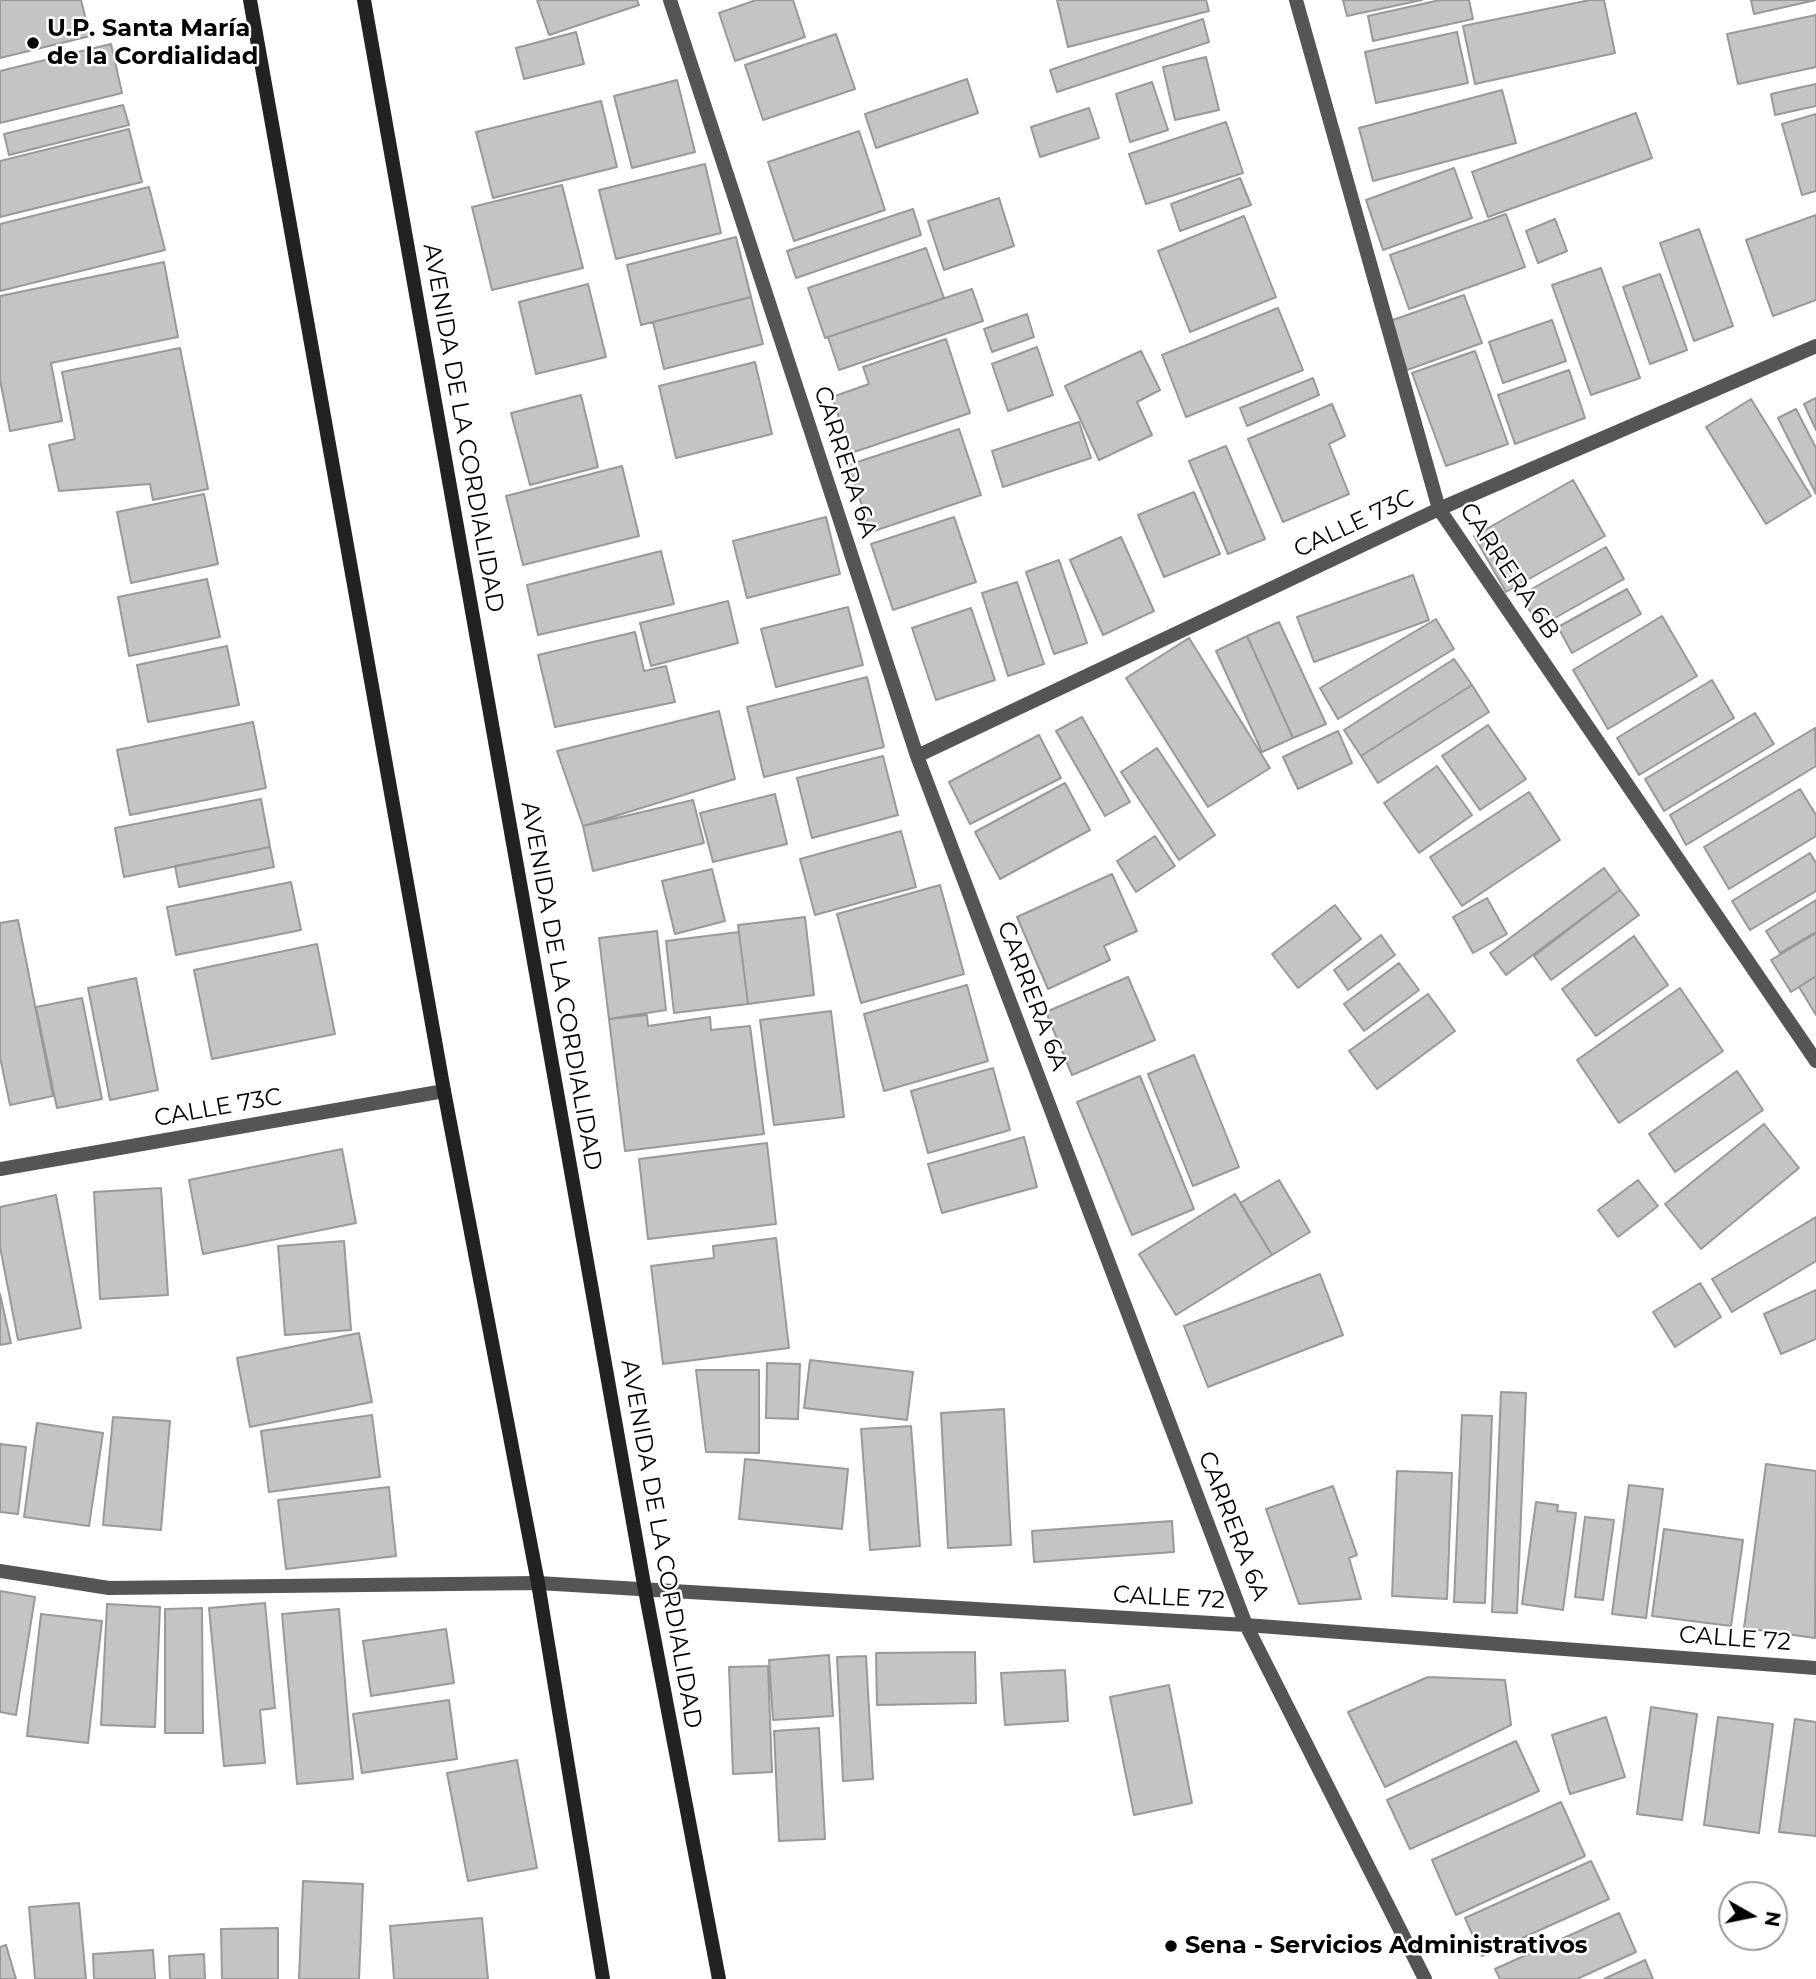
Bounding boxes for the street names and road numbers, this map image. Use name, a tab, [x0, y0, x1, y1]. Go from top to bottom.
street label: AVENIDA DE LA CORDIALIDAD	[416, 241, 510, 615]
street label: CARRERA 6A	[807, 383, 883, 541]
street label: CALLE 73C	[1290, 484, 1418, 564]
street label: CARRERA 6B	[1453, 497, 1565, 645]
street label: AVENIDA DE LA CORDIALIDAD	[514, 799, 608, 1173]
street label: CARRERA 6A	[990, 917, 1074, 1075]
street label: CALLE 73C	[152, 1083, 284, 1133]
street label: AVENIDA DE LA CORDIALIDAD	[614, 1357, 708, 1731]
street label: CARRERA 6A	[1191, 1447, 1275, 1605]
street label: CALLE 72	[1112, 1581, 1226, 1615]
street label: CALLE 72	[1678, 1621, 1792, 1657]

